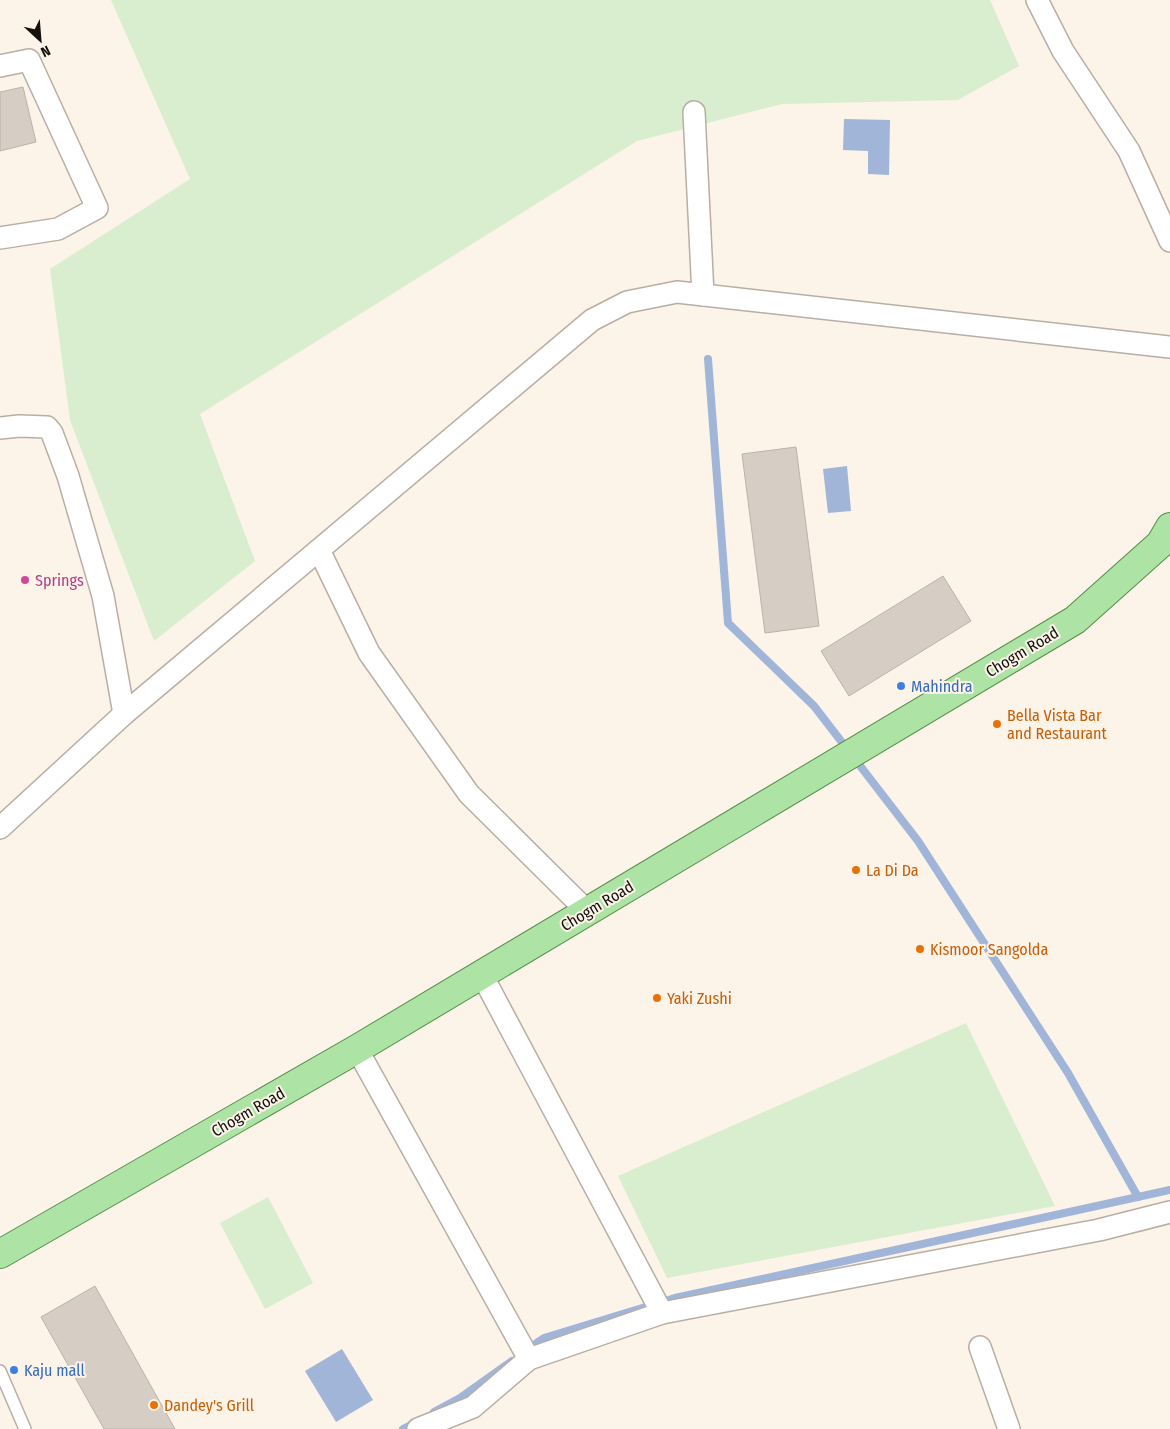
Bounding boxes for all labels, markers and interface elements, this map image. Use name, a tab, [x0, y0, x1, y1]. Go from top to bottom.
north arrow	[15, 15, 65, 65]
text: N	[38, 42, 53, 61]
place label: Springs	[35, 571, 84, 590]
marker: Springs	[19, 574, 31, 586]
street label: Chogm Road	[982, 623, 1062, 681]
place label: Mahindra	[911, 677, 973, 696]
marker: Mahindra	[895, 680, 907, 692]
place label: Bella Vista Bar and Restaurant	[1007, 706, 1108, 743]
marker: Bella Vista Bar and Restaurant	[991, 718, 1003, 730]
place label: La Di Da	[866, 861, 919, 880]
marker: La Di Da	[850, 864, 862, 876]
street label: Chogm Road	[557, 877, 637, 935]
place label: Kismoor Sangolda	[930, 940, 1048, 959]
marker: Kismoor Sangolda	[914, 943, 926, 955]
place label: Yaki Zushi	[667, 989, 732, 1008]
marker: Yaki Zushi	[651, 992, 663, 1004]
street label: Chogm Road	[208, 1083, 288, 1141]
place label: Kaju mall	[24, 1361, 85, 1380]
marker: Kaju mall	[8, 1364, 20, 1376]
place label: Dandey's Grill	[164, 1396, 254, 1415]
marker: Dandey's Grill	[148, 1399, 160, 1411]

